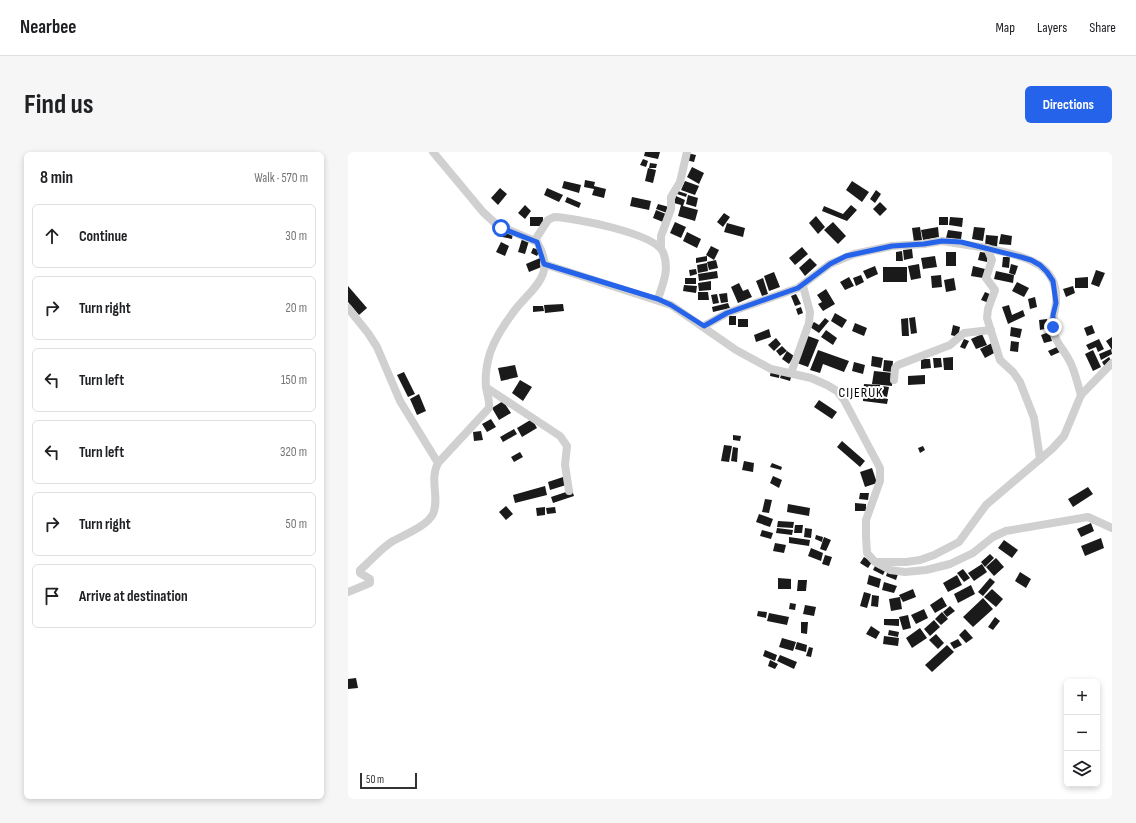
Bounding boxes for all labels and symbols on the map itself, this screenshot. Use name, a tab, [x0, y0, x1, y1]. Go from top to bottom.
route start	[492, 219, 510, 237]
route end	[1044, 318, 1062, 336]
district label: CIJERUK	[839, 384, 883, 401]
scale bar	[360, 771, 417, 790]

